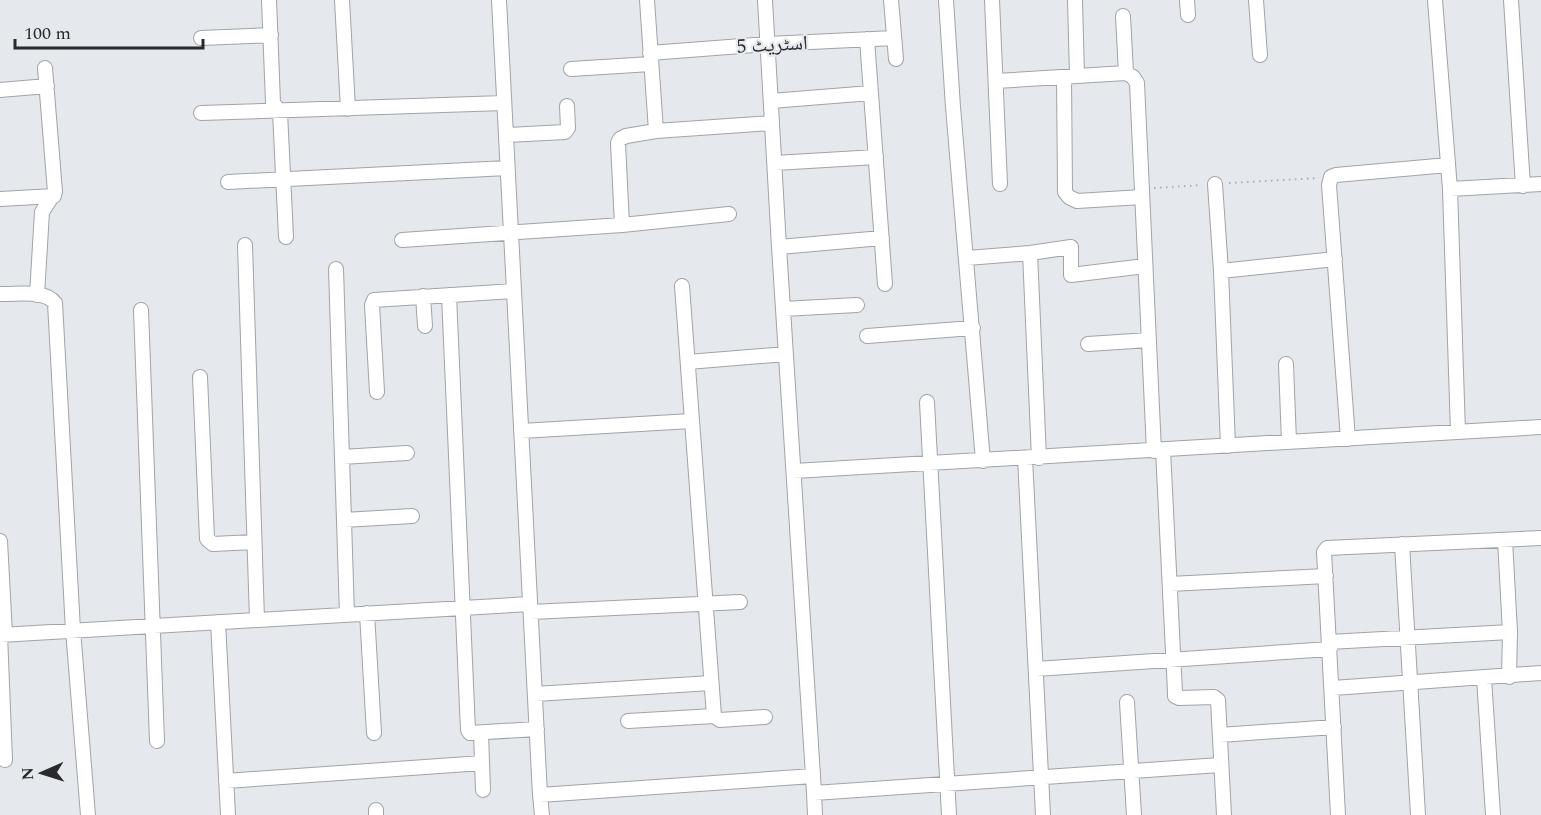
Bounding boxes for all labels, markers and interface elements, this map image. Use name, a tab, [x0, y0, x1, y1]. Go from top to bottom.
scale bar	[15, 12, 202, 50]
text: 100 m	[24, 20, 71, 47]
street label: اسٹریٹ 5	[736, 28, 808, 62]
north arrow	[12, 743, 72, 803]
text: N	[16, 767, 40, 781]

